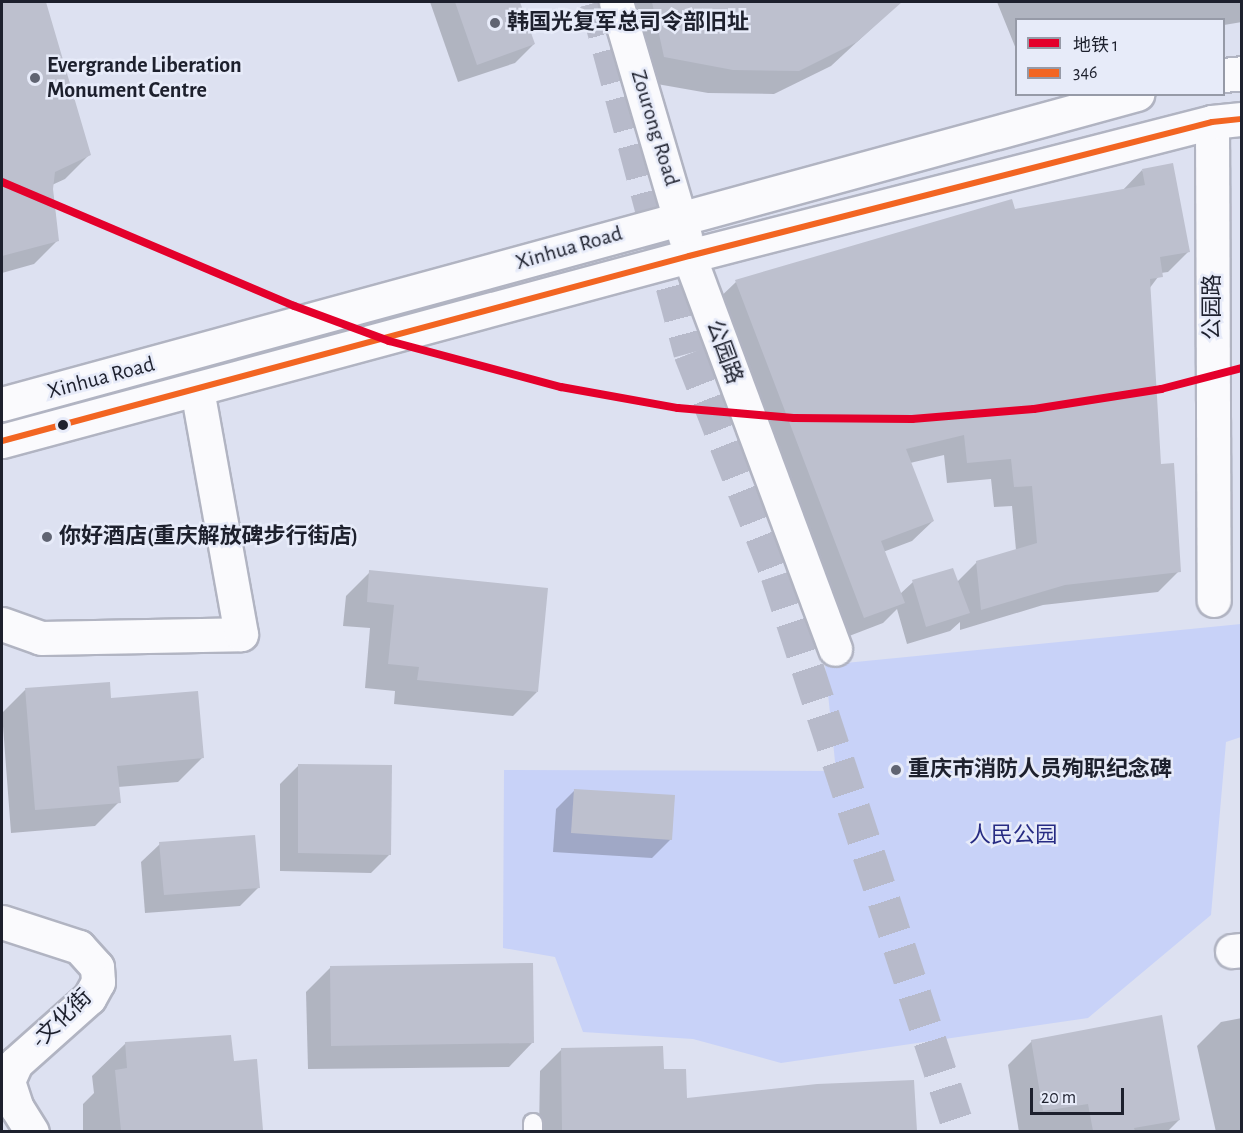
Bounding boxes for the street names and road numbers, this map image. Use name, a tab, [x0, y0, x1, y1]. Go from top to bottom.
street label: Zourong Road	[625, 67, 685, 189]
street label: Xinhua Road	[513, 220, 625, 276]
street label: 公园路	[1200, 274, 1226, 340]
street label: 公园路	[700, 316, 748, 388]
street label: Xinhua Road	[44, 351, 158, 405]
street label: -文化街	[27, 984, 97, 1054]

